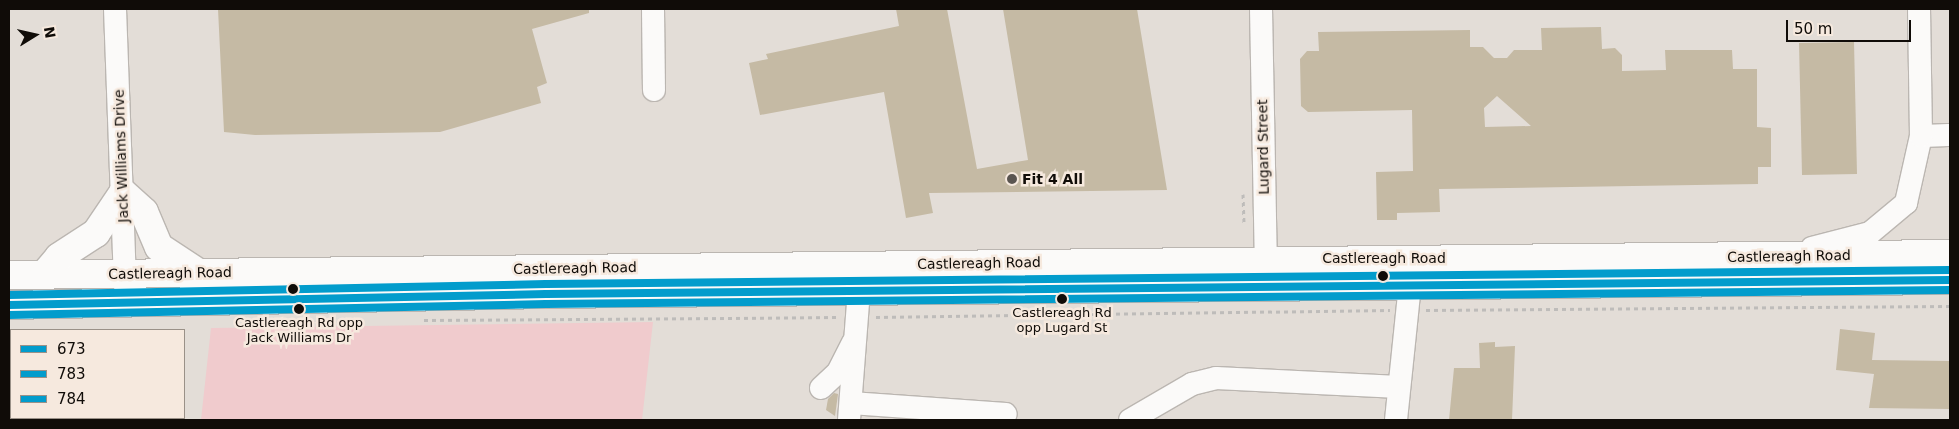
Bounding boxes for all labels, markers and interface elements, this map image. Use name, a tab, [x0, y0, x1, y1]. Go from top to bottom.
north arrow	[10, 10, 60, 60]
scale bar	[1789, 10, 1914, 42]
text: 50 m	[1794, 20, 1832, 38]
text: N	[41, 25, 59, 40]
street label: Jack Williams Drive	[110, 89, 132, 223]
street label: Lugard Street	[1254, 99, 1272, 195]
place label: Fit 4 All	[1022, 171, 1083, 187]
marker: Fit 4 All	[1006, 173, 1018, 185]
street label: Castlereagh Road	[1727, 247, 1851, 265]
street label: Castlereagh Road	[1322, 250, 1446, 266]
street label: Castlereagh Road	[917, 254, 1041, 272]
street label: Castlereagh Road	[513, 259, 637, 277]
street label: Castlereagh Road	[108, 264, 232, 282]
unlabelled marker	[1378, 271, 1388, 281]
unlabelled marker	[288, 284, 298, 294]
marker: Castlereagh Rd opp Lugard St	[1057, 294, 1067, 304]
marker: Castlereagh Rd opp Jack Williams Dr	[294, 304, 304, 314]
place label: Castlereagh Rd opp Lugard St	[1012, 306, 1112, 337]
place label: Castlereagh Rd opp Jack Williams Dr	[235, 316, 363, 347]
legend	[10, 329, 185, 419]
text: 673	[57, 340, 86, 358]
text: 783	[57, 365, 86, 383]
text: 784	[57, 390, 86, 408]

